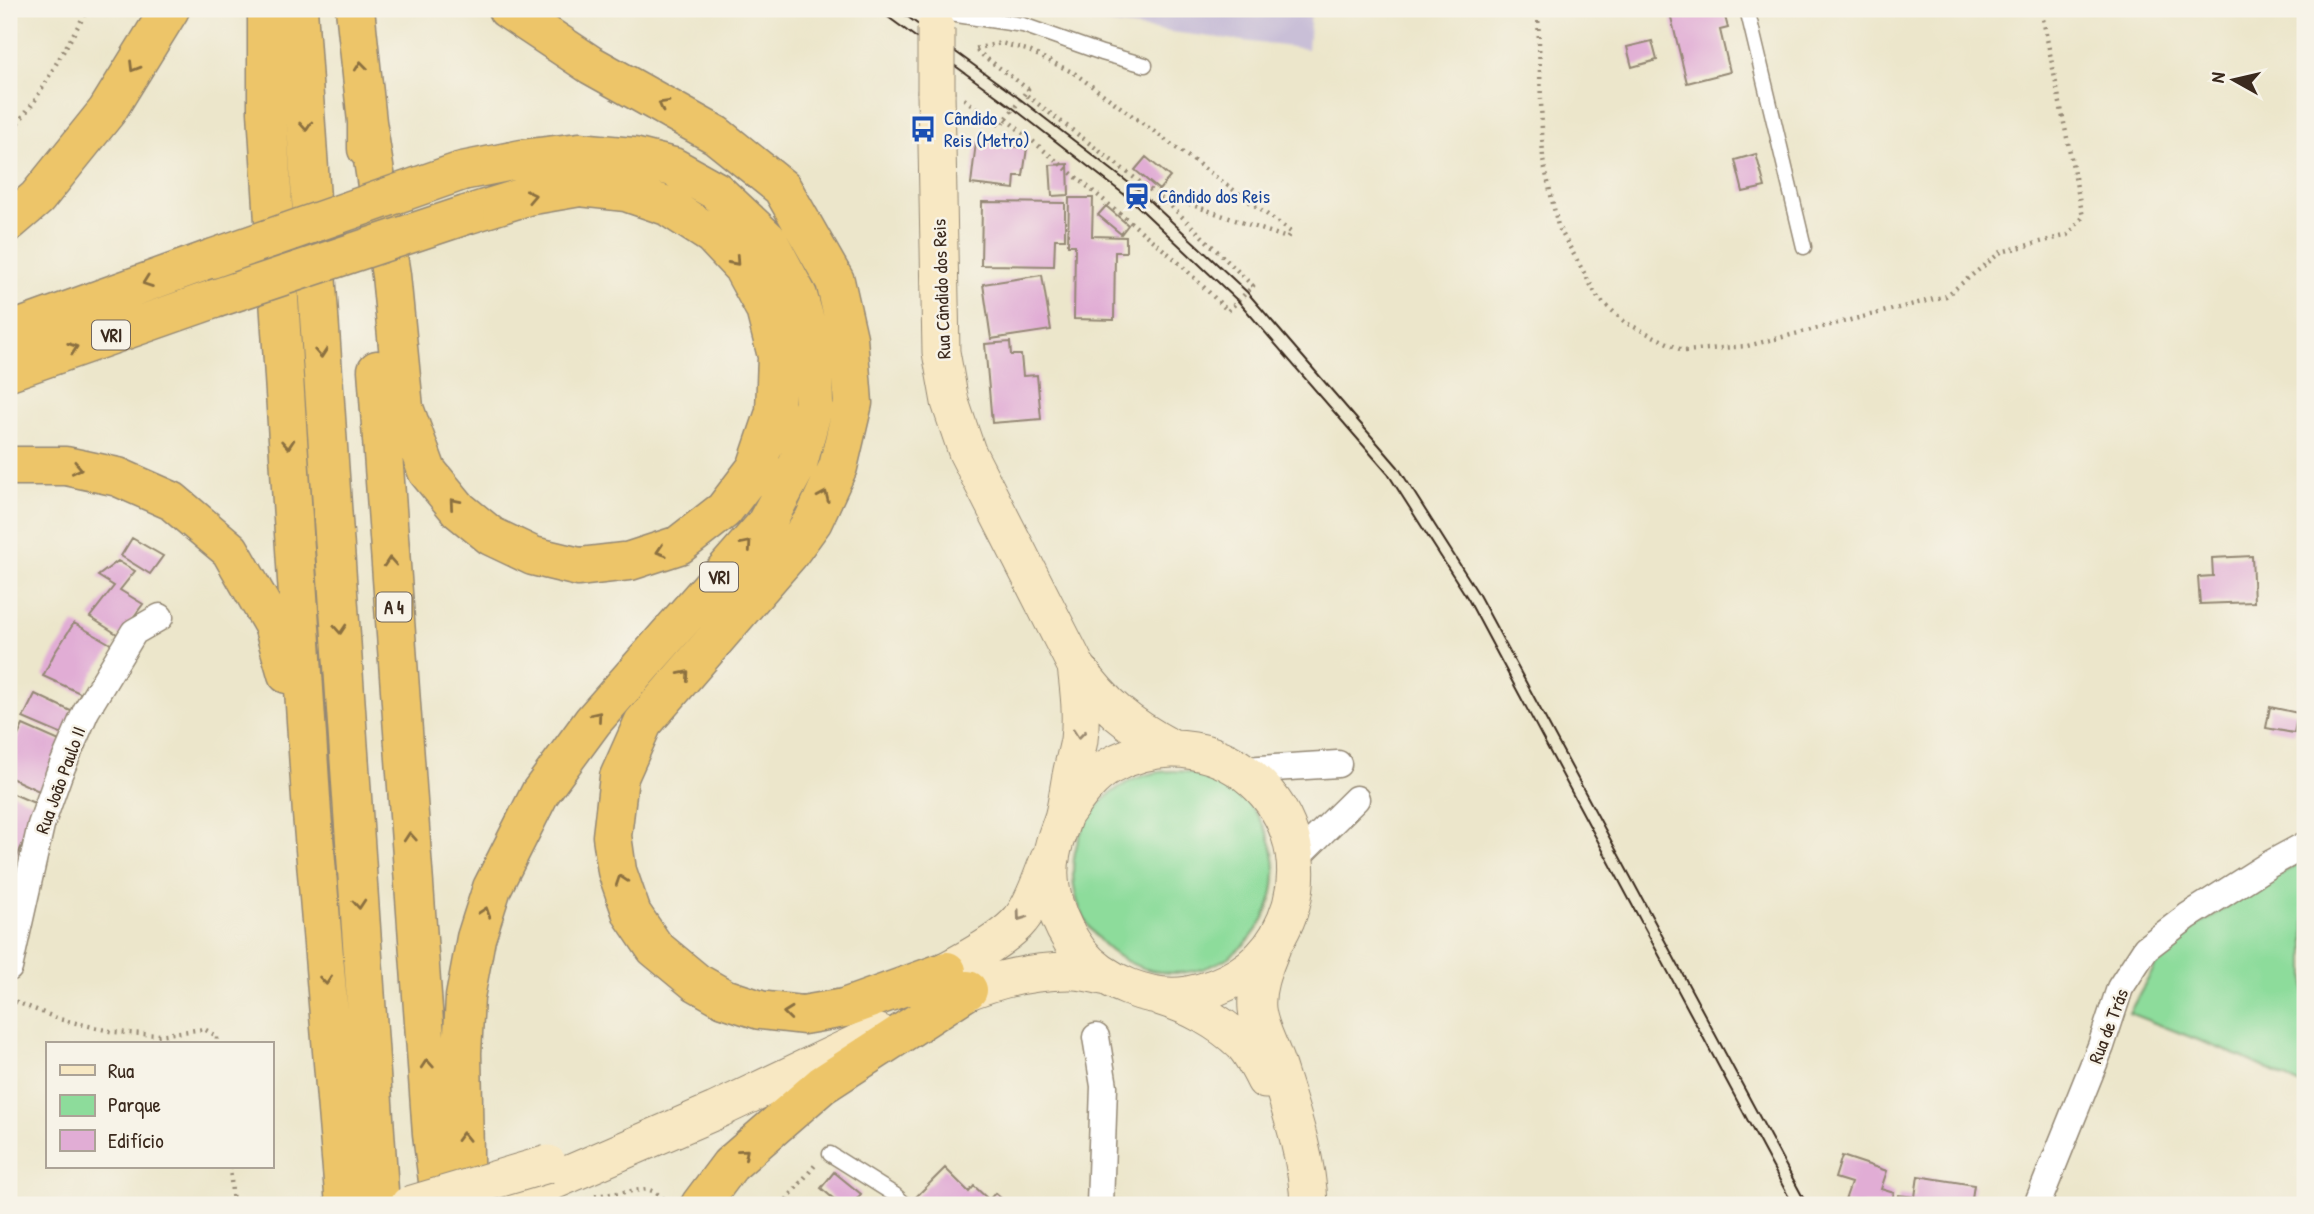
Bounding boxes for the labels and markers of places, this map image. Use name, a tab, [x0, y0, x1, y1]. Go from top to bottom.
place label: Cândido Reis (Metro)	[944, 105, 1030, 153]
bus stop icon: Cândido Reis (Metro)	[908, 114, 938, 144]
station icon: Cândido dos Reis	[1122, 181, 1152, 211]
place label: Cândido dos Reis	[1158, 183, 1270, 209]

